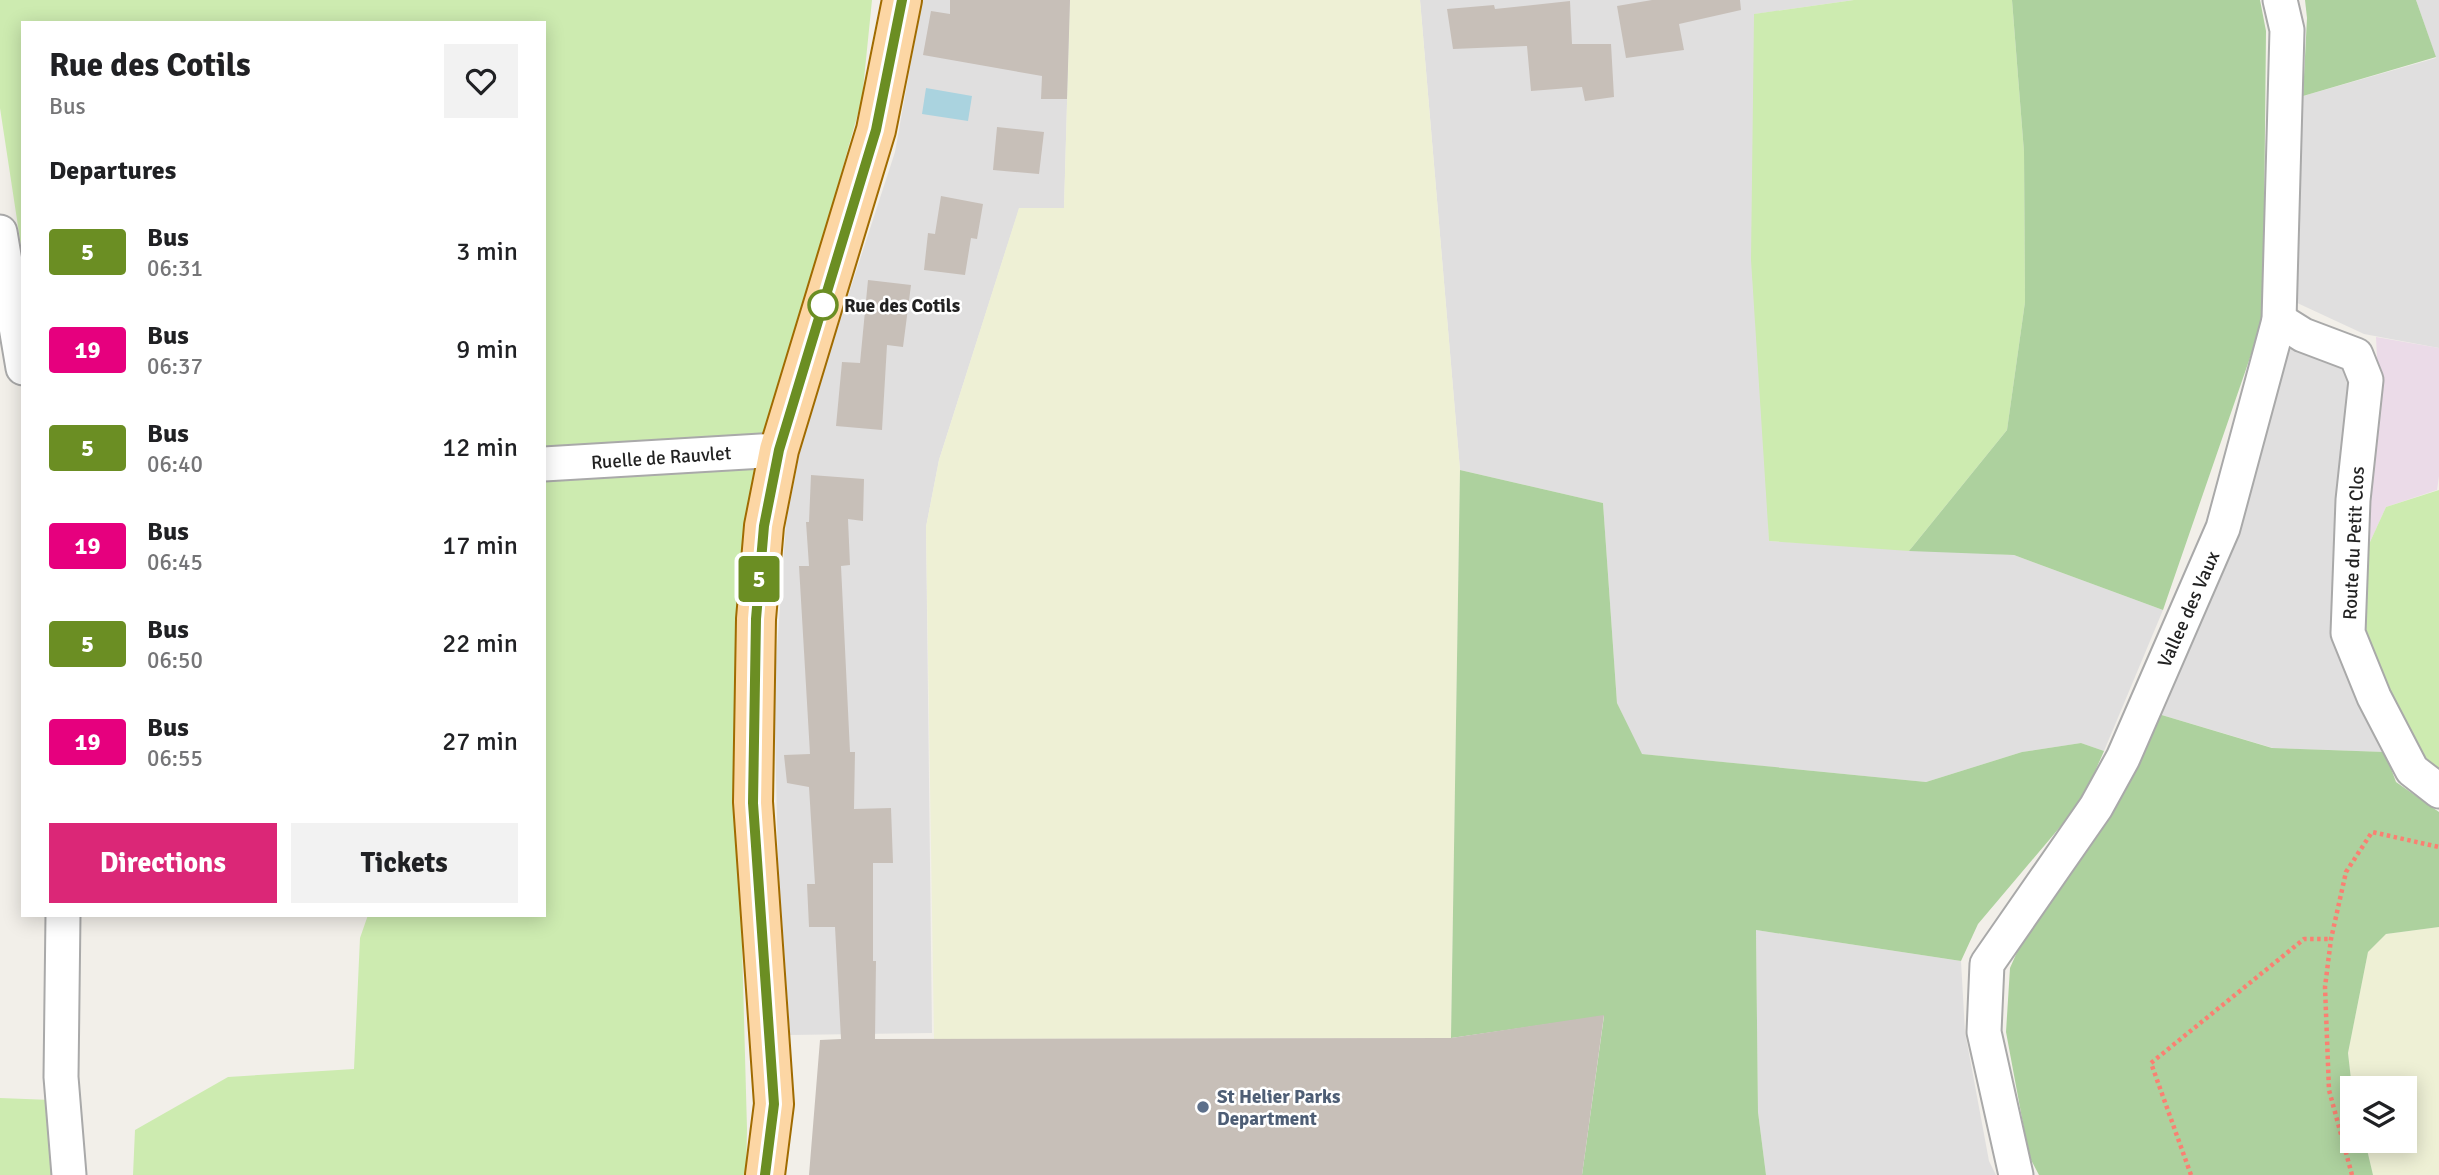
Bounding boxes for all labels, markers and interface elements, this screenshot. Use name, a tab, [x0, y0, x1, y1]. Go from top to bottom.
button: heart	[444, 44, 518, 118]
text: Rue des Cotils	[49, 45, 251, 86]
text: Bus	[49, 92, 86, 121]
text: Departures	[49, 155, 176, 187]
text: Bus	[147, 222, 189, 254]
text: 3 min	[456, 236, 518, 268]
text: 5	[81, 237, 94, 267]
text: 06:31	[147, 254, 203, 283]
marker: Rue des Cotils	[808, 290, 838, 320]
place label: Rue des Cotils	[844, 294, 960, 318]
text: Bus	[147, 320, 189, 352]
text: 9 min	[456, 334, 518, 366]
text: 19	[75, 335, 100, 365]
text: 06:37	[147, 352, 203, 381]
text: Bus	[147, 418, 189, 450]
text: 12 min	[442, 432, 518, 464]
text: 5	[81, 433, 94, 463]
street label: Ruelle de Rauvlet	[590, 441, 732, 475]
text: 06:40	[147, 450, 203, 479]
street label: Route du Petit Clos	[2338, 466, 2370, 620]
text: Bus	[147, 516, 189, 548]
text: 17 min	[442, 530, 518, 562]
text: 19	[75, 531, 100, 561]
street label: Vallee des Vaux	[2153, 547, 2225, 671]
text: 06:45	[147, 548, 203, 577]
line badge: 5	[736, 556, 782, 602]
text: 5	[753, 564, 765, 594]
text: Bus	[147, 614, 189, 646]
text: 22 min	[442, 628, 518, 660]
text: 5	[81, 629, 94, 659]
text: 06:50	[147, 646, 203, 675]
text: Bus	[147, 712, 189, 744]
text: 27 min	[442, 726, 518, 758]
text: 19	[75, 727, 100, 757]
text: 06:55	[147, 744, 203, 773]
button: Directions	[49, 823, 277, 903]
button: Tickets	[291, 823, 518, 903]
map controls	[2340, 1076, 2417, 1153]
button: layers	[2340, 1076, 2417, 1153]
place label: St Helier Parks Department	[1217, 1085, 1340, 1131]
marker: St Helier Parks Department	[1195, 1099, 1211, 1115]

